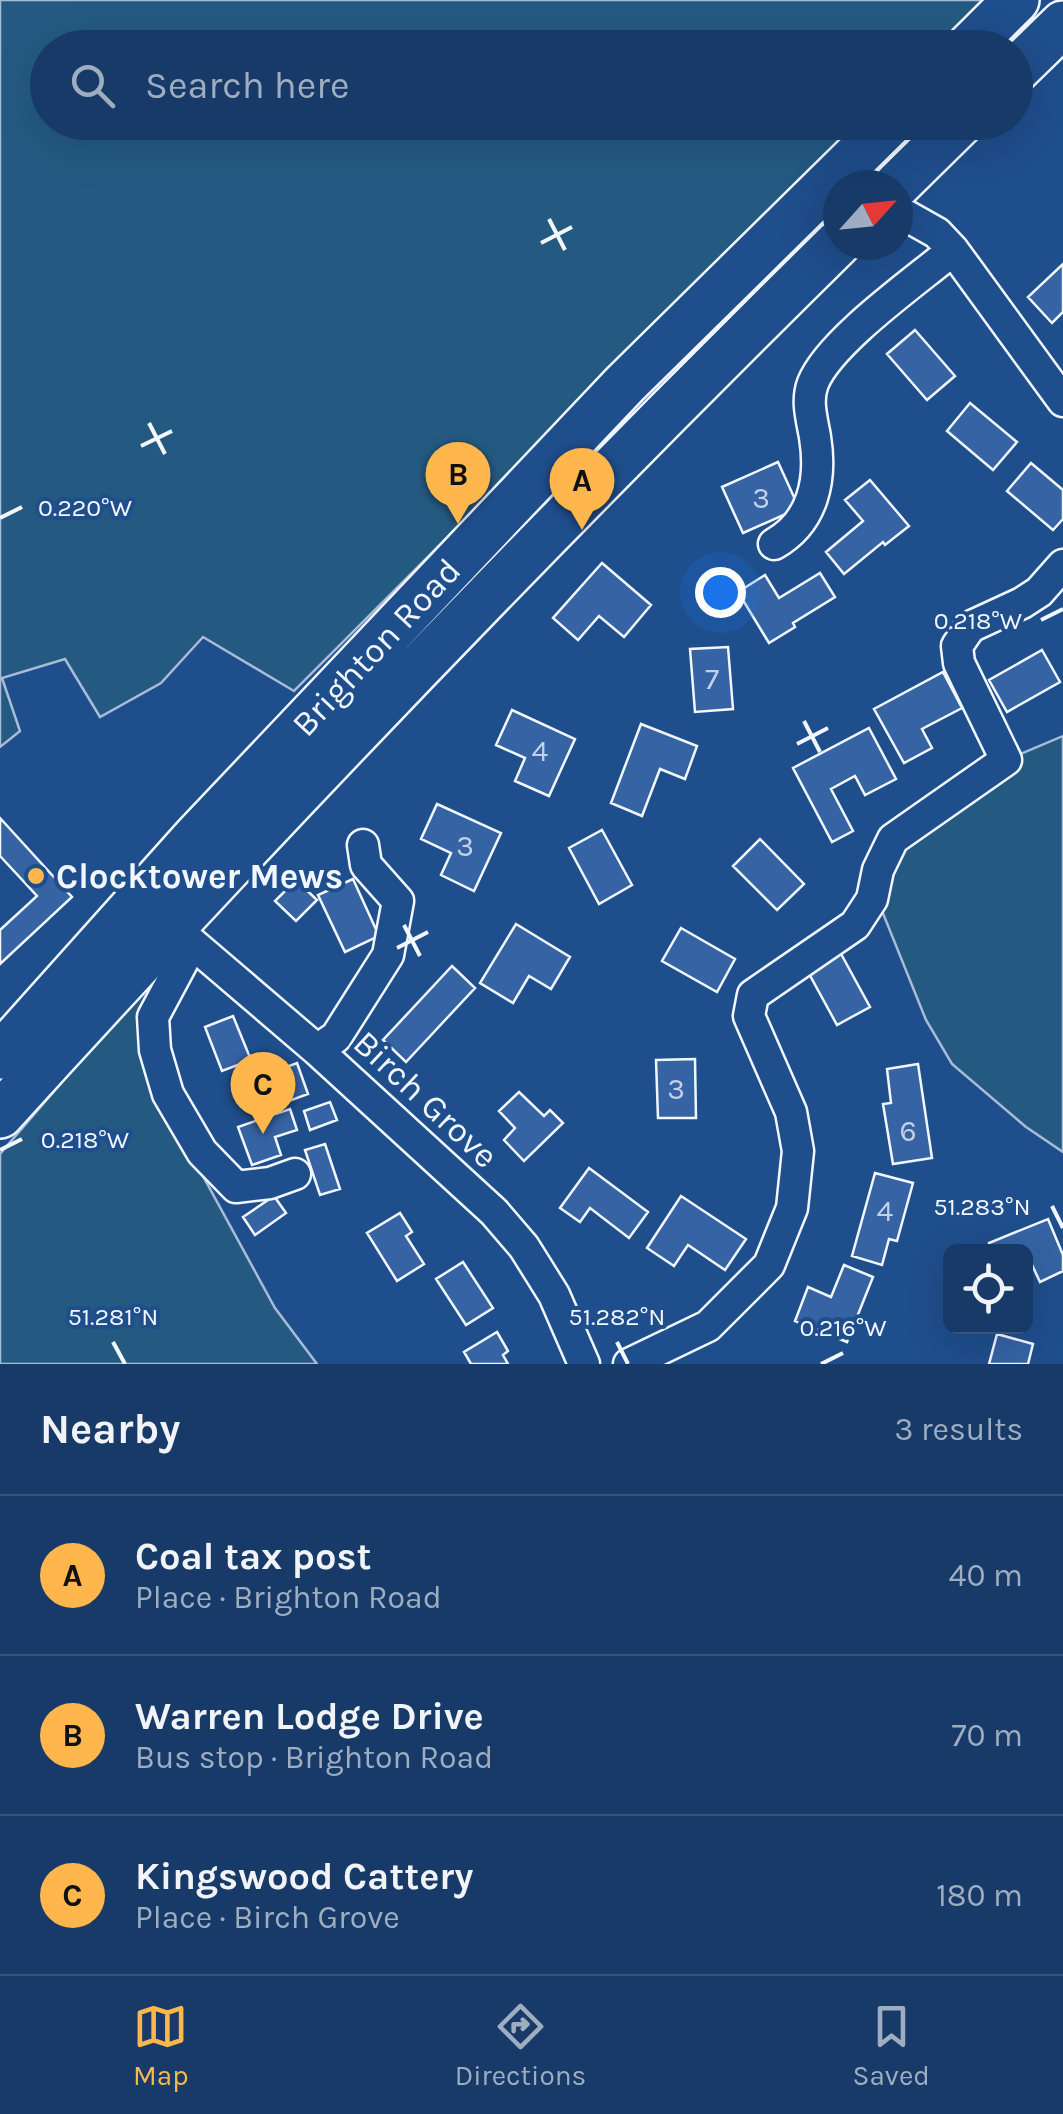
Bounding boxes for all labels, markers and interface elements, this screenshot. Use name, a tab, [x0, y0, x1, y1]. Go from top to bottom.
search box	[30, 30, 1033, 140]
icon: search	[65, 58, 120, 113]
text: Search here	[145, 63, 349, 108]
north arrow	[823, 170, 913, 260]
pin: B	[426, 442, 490, 524]
pin: A	[550, 448, 614, 530]
house number: 3	[752, 480, 770, 516]
text: 0.220°W	[38, 493, 132, 522]
street label: Brighton Road	[284, 550, 469, 745]
your location	[695, 567, 746, 618]
text: 0.218°W	[934, 606, 1022, 635]
house number: 7	[705, 661, 719, 697]
house number: 4	[532, 733, 549, 769]
house number: 3	[456, 828, 474, 864]
place label: Clocktower Mews	[56, 856, 343, 897]
marker: Clocktower Mews	[25, 865, 47, 887]
street label: Birch Grove	[345, 1022, 506, 1176]
pin: C	[230, 1052, 296, 1134]
house number: 3	[667, 1071, 685, 1107]
house number: 6	[899, 1113, 917, 1149]
text: 0.218°W	[41, 1125, 129, 1154]
text: 51.283°N	[933, 1192, 1031, 1221]
house number: 4	[877, 1193, 894, 1229]
map controls	[943, 1244, 1033, 1334]
button: locate	[943, 1244, 1033, 1334]
text: 51.281°N	[68, 1302, 158, 1331]
text: 51.282°N	[569, 1302, 665, 1331]
text: 0.216°W	[799, 1313, 887, 1342]
text: Nearby	[40, 1404, 180, 1454]
text: 3 results	[895, 1411, 1023, 1448]
text: Coal tax post	[135, 1534, 372, 1579]
text: A	[62, 1557, 83, 1594]
text: 40 m	[949, 1557, 1023, 1594]
text: Place · Brighton Road	[135, 1579, 442, 1616]
text: Warren Lodge Drive	[135, 1694, 484, 1739]
text: B	[62, 1717, 83, 1754]
text: 70 m	[951, 1717, 1023, 1754]
text: Bus stop · Brighton Road	[135, 1739, 493, 1776]
text: Kingswood Cattery	[135, 1854, 473, 1899]
text: C	[62, 1877, 83, 1914]
text: 180 m	[936, 1877, 1023, 1914]
text: Place · Birch Grove	[135, 1899, 400, 1936]
tab: Map	[133, 1999, 189, 2092]
tab: Directions	[455, 1999, 586, 2092]
tab: Saved	[852, 1999, 930, 2092]

